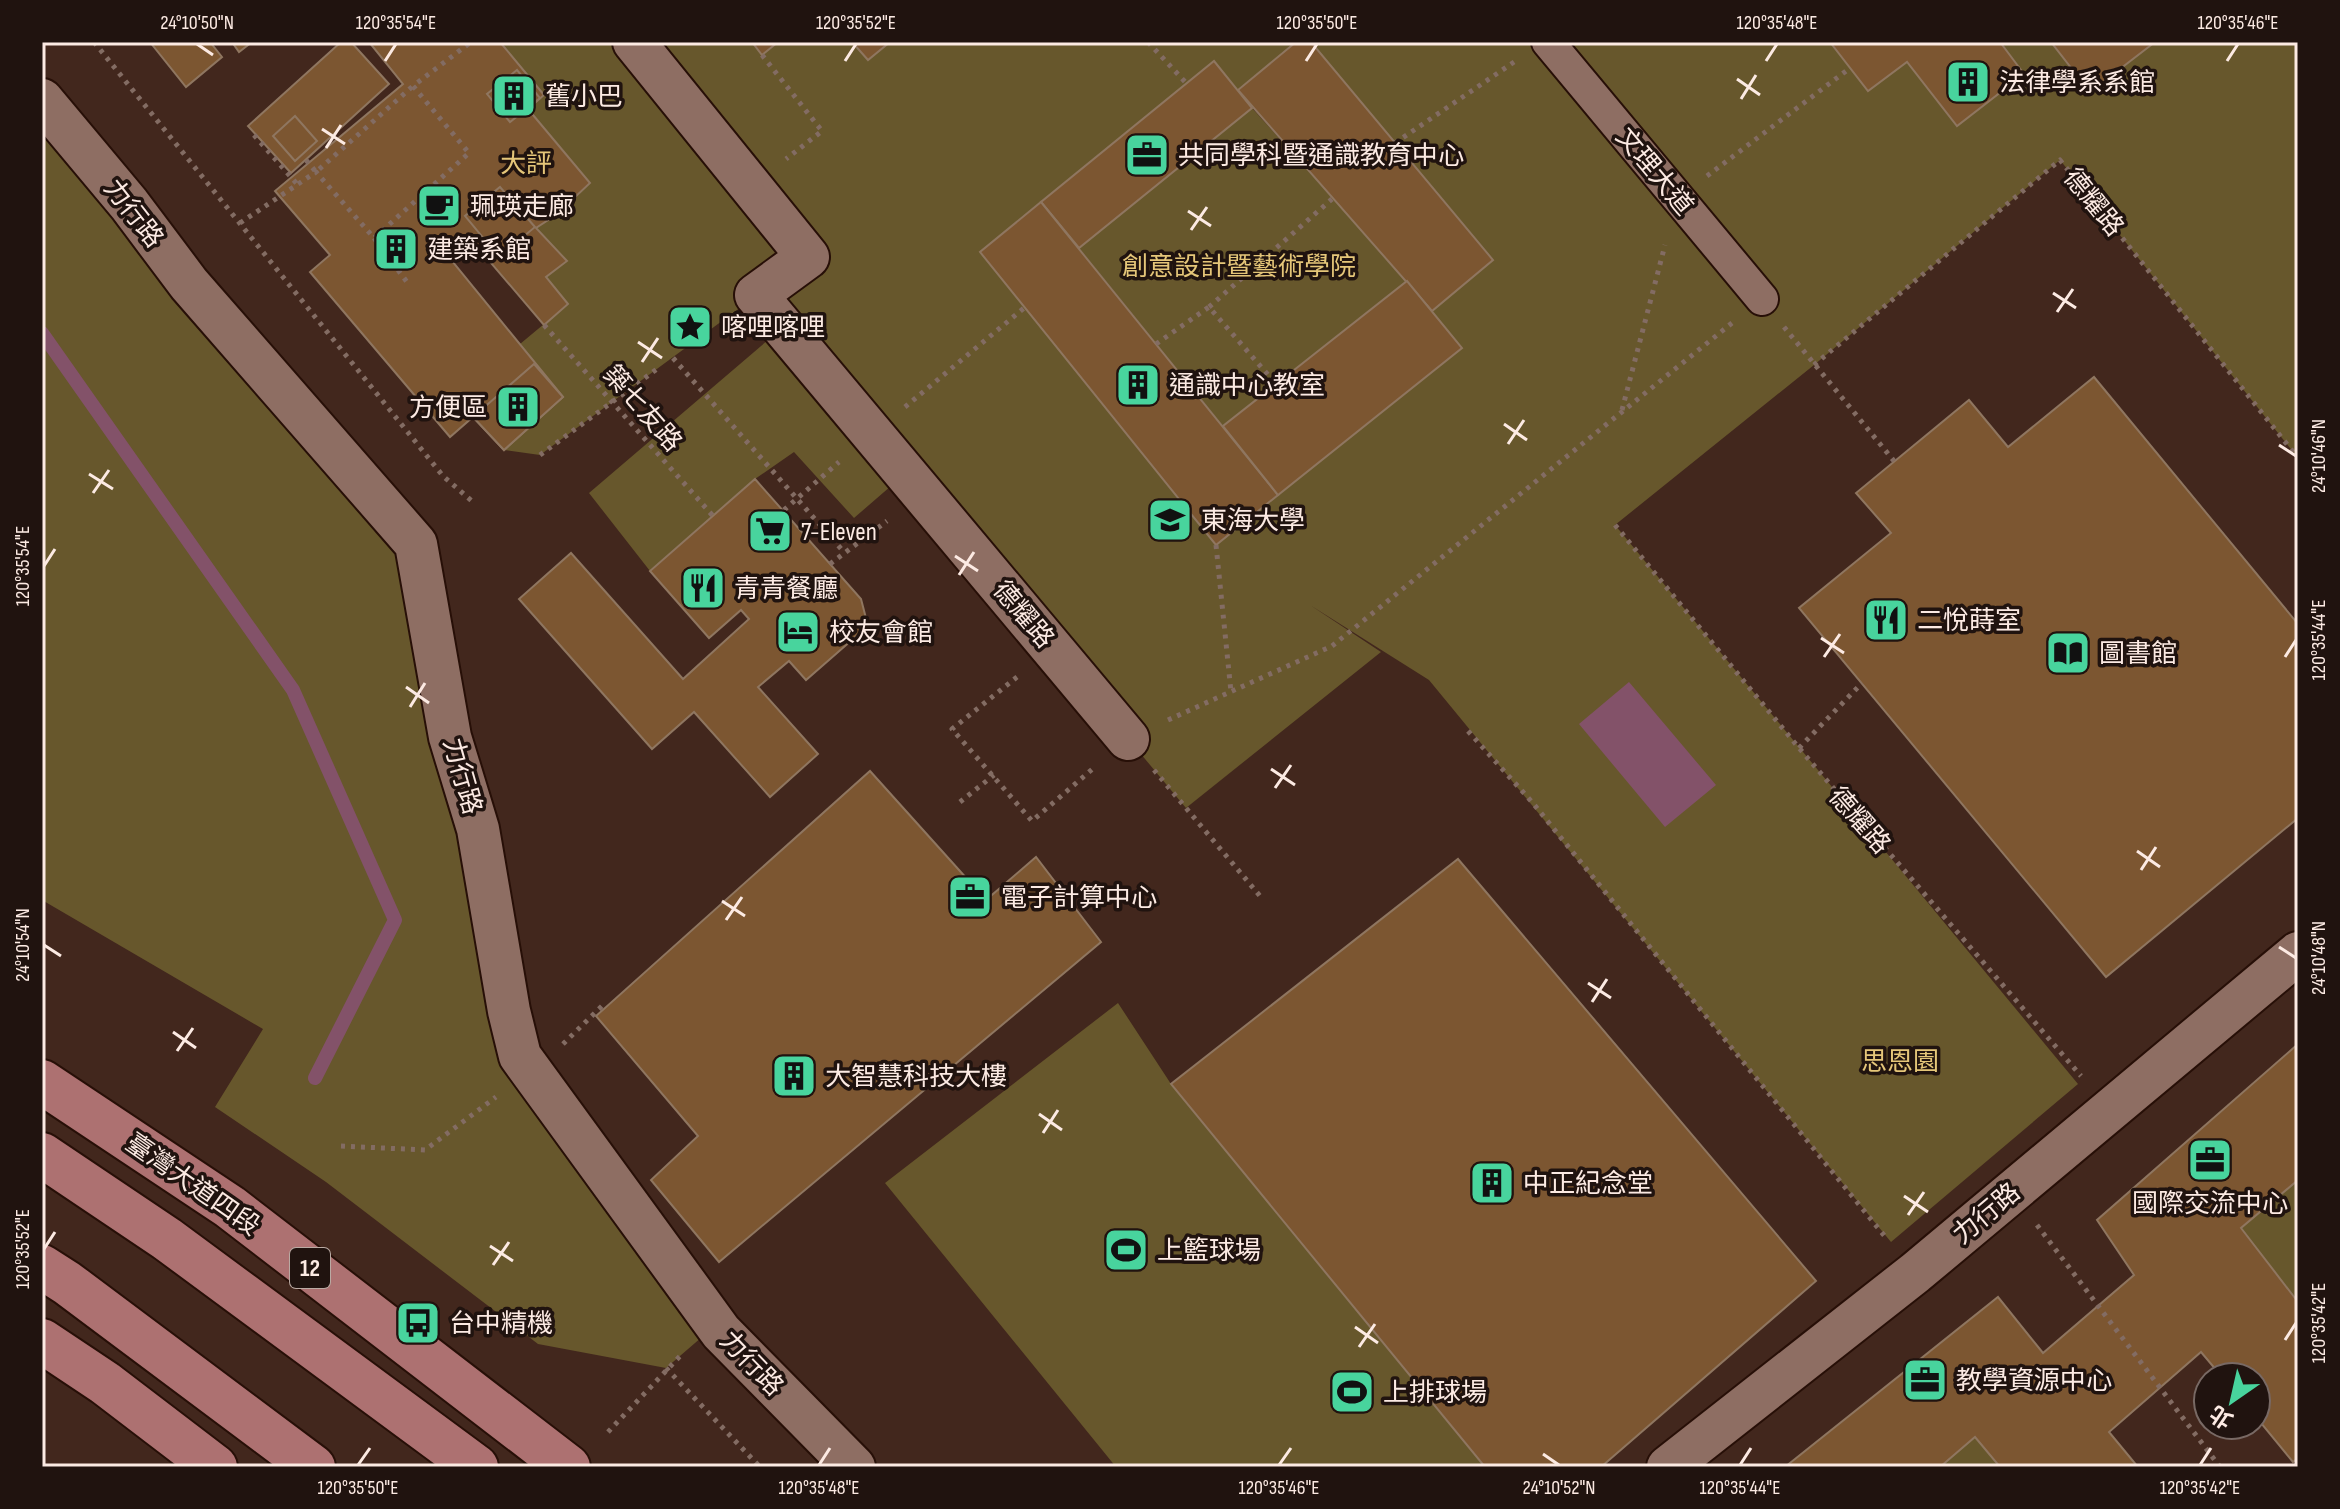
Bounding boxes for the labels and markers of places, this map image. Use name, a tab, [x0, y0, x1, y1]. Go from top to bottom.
building icon: 法律學系系館	[1944, 58, 1992, 106]
place label: 法律學系系館	[1999, 68, 2155, 99]
building icon: 舊小巴	[490, 72, 538, 120]
place label: 舊小巴	[545, 82, 623, 113]
office icon: 共同學科暨通識教育中心	[1123, 131, 1171, 179]
place label: 共同學科暨通識教育中心	[1178, 141, 1464, 172]
cafe icon: 珮瑛走廊	[415, 182, 463, 230]
place label: 珮瑛走廊	[470, 192, 574, 223]
building icon: 建築系館	[372, 225, 420, 273]
place label: 建築系館	[427, 235, 531, 266]
place icon: 喀哩喀哩	[666, 303, 714, 351]
place label: 喀哩喀哩	[721, 313, 825, 344]
building icon: 通識中心教室	[1114, 361, 1162, 409]
place label: 通識中心教室	[1169, 371, 1325, 402]
building icon: 方便區	[494, 383, 542, 431]
place label: 方便區	[409, 393, 487, 424]
school or university icon: 東海大學	[1146, 496, 1194, 544]
place label: 東海大學	[1201, 506, 1305, 537]
supermarket icon: 7-Eleven	[746, 507, 794, 555]
place label: 7-Eleven	[801, 517, 877, 548]
restaurant icon: 青青餐廳	[679, 564, 727, 612]
place label: 青青餐廳	[734, 574, 838, 605]
restaurant icon: 二悅蒔室	[1862, 596, 1910, 644]
place label: 二悅蒔室	[1917, 606, 2021, 637]
hotel icon: 校友會館	[774, 608, 822, 656]
place label: 校友會館	[829, 618, 933, 649]
library icon: 圖書館	[2044, 629, 2092, 677]
place label: 圖書館	[2099, 639, 2177, 670]
office icon: 電子計算中心	[946, 873, 994, 921]
place label: 電子計算中心	[1001, 883, 1157, 914]
building icon: 大智慧科技大樓	[770, 1052, 818, 1100]
place label: 大智慧科技大樓	[825, 1062, 1007, 1093]
office icon: 國際交流中心	[2186, 1136, 2234, 1184]
building icon: 中正紀念堂	[1468, 1159, 1516, 1207]
place label: 中正紀念堂	[1523, 1169, 1653, 1200]
place label: 國際交流中心	[2132, 1189, 2288, 1220]
sports icon: 上籃球場	[1102, 1226, 1150, 1274]
place label: 上籃球場	[1157, 1236, 1261, 1267]
bus stop icon: 台中精機	[394, 1299, 442, 1347]
place label: 台中精機	[449, 1309, 553, 1340]
office icon: 教學資源中心	[1901, 1356, 1949, 1404]
place label: 教學資源中心	[1956, 1366, 2112, 1397]
sports icon: 上排球場	[1328, 1368, 1376, 1416]
place label: 上排球場	[1383, 1378, 1487, 1409]

